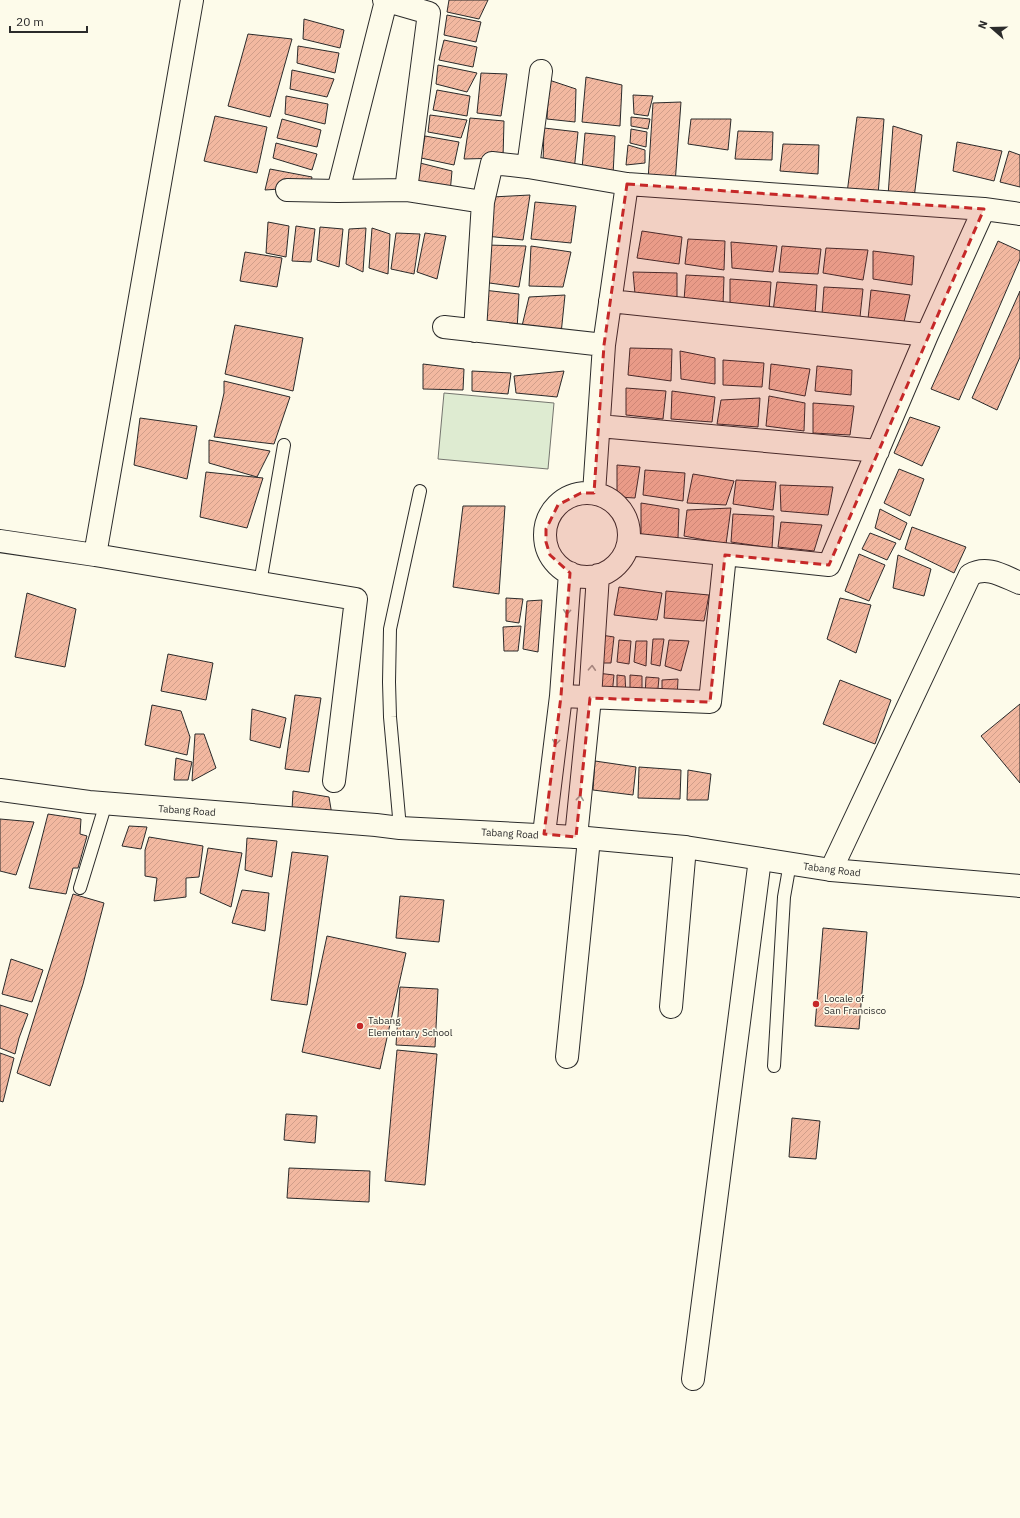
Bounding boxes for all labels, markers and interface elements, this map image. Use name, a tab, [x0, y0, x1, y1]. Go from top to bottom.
scale bar	[10, 8, 87, 34]
north arrow	[972, 8, 1012, 48]
text: 20 m	[16, 14, 44, 29]
text: N	[975, 18, 991, 31]
one-way arrow	[563, 609, 572, 615]
one-way arrow	[588, 665, 597, 671]
one-way arrow	[552, 739, 561, 745]
one-way arrow	[575, 795, 584, 801]
street label: Tabang Road	[158, 802, 216, 819]
street label: Tabang Road	[481, 825, 539, 842]
street label: Tabang Road	[802, 860, 861, 879]
place label: Locale of San Francisco	[824, 992, 887, 1017]
marker: Locale of San Francisco	[811, 999, 821, 1009]
place label: Tabang Elementary School	[368, 1014, 453, 1039]
marker: Tabang Elementary School	[355, 1021, 365, 1031]

